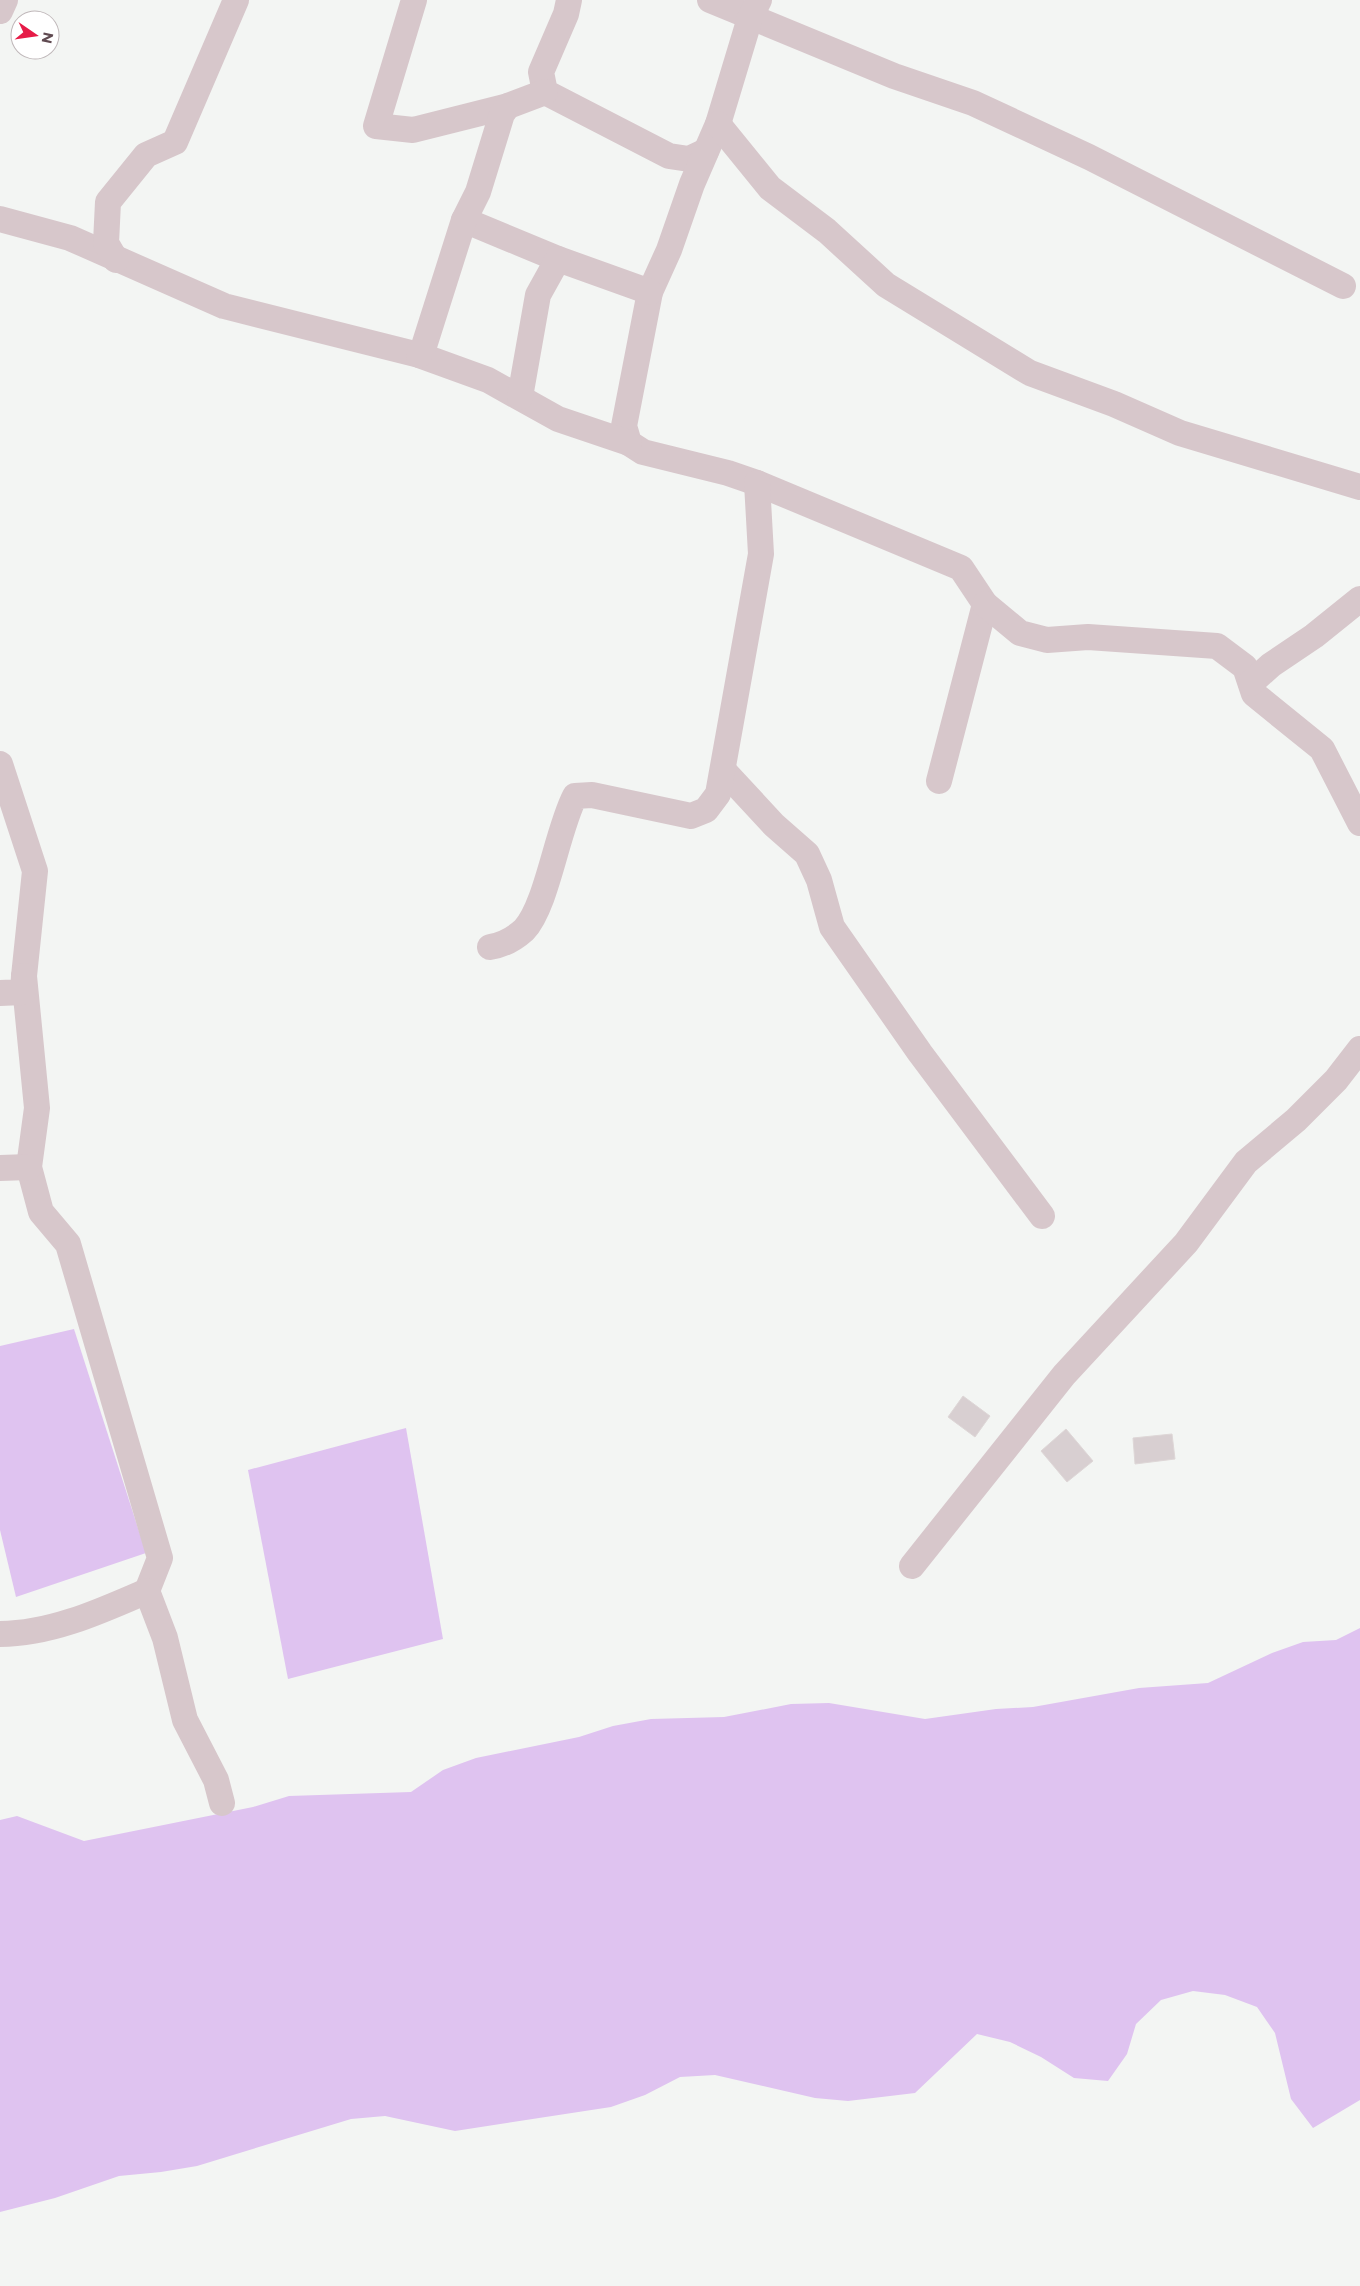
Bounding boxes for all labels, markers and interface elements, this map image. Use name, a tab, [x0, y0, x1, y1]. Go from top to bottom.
north arrow	[10, 10, 60, 60]
text: N	[38, 30, 58, 45]

